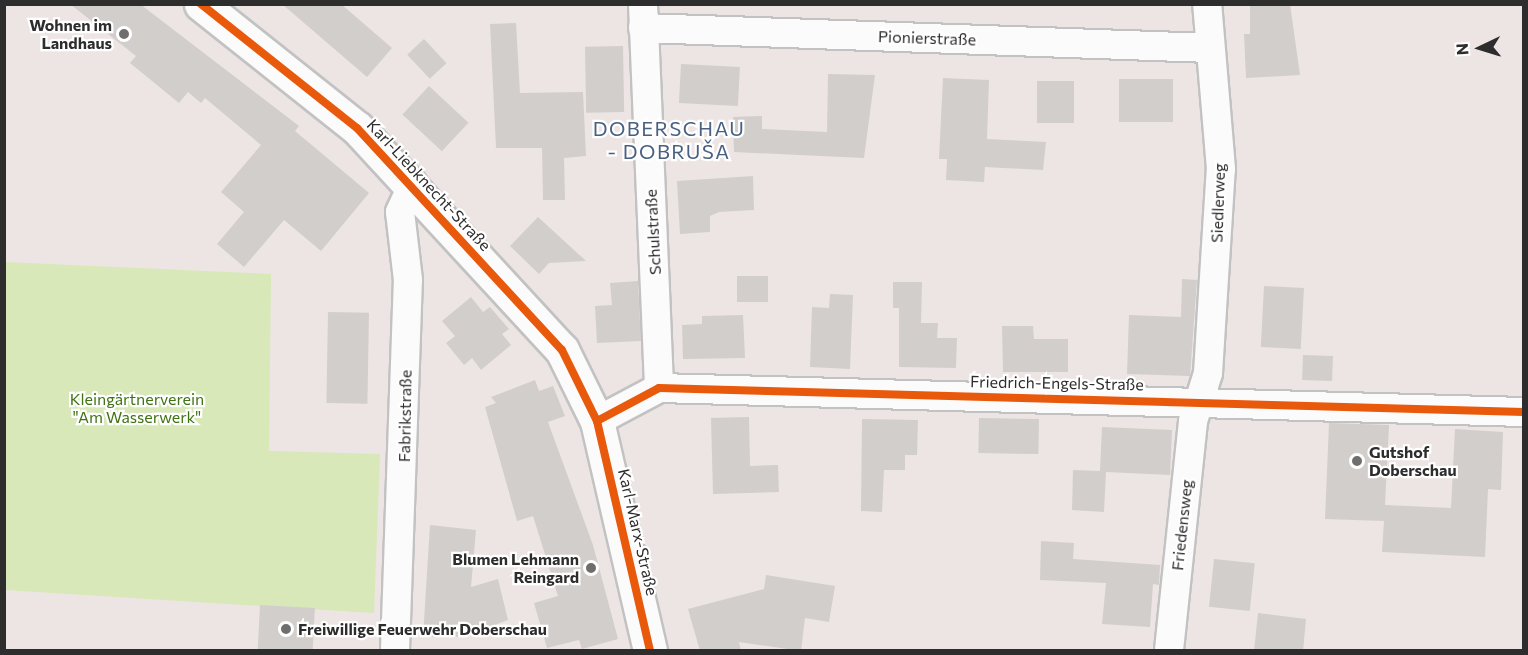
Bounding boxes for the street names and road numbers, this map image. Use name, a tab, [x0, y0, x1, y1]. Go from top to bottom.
street label: Pionierstraße	[878, 27, 976, 49]
street label: Karl-Liebknecht-Straße	[363, 115, 495, 255]
street label: Siedlerweg	[1207, 163, 1229, 243]
street label: Schulstraße	[641, 189, 665, 275]
street label: Fabrikstraße	[395, 370, 415, 462]
street label: Friedrich-Engels-Straße	[970, 372, 1144, 394]
street label: Karl-Marx-Straße	[614, 467, 662, 597]
street label: Friedensweg	[1168, 479, 1196, 571]

